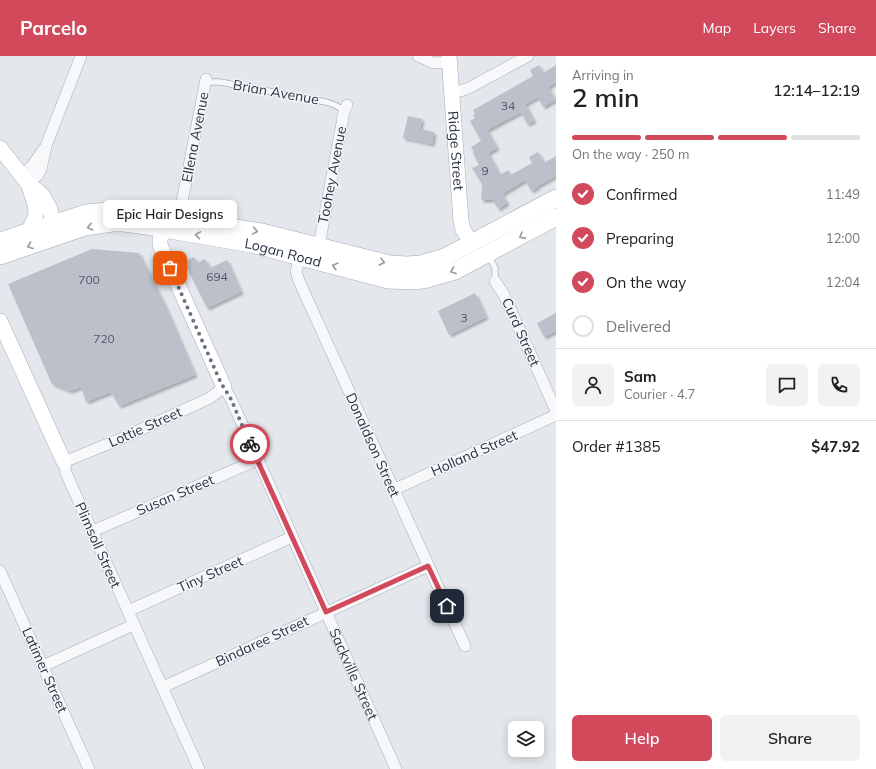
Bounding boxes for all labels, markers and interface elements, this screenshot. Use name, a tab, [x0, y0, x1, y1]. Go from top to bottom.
text: Parcelo	[20, 16, 87, 40]
text: Map	[702, 19, 731, 37]
text: Layers	[753, 19, 796, 37]
text: Share	[818, 19, 856, 37]
text: Arriving in	[572, 67, 634, 83]
street label: Brian Avenue	[232, 76, 320, 108]
text: 2 min	[572, 81, 640, 114]
text: 12:14–12:19	[773, 81, 860, 100]
street label: Ellena Avenue	[177, 90, 213, 184]
house number: 34	[501, 98, 515, 113]
street label: Ridge Street	[444, 110, 468, 191]
street label: Toohey Avenue	[314, 125, 350, 225]
text: On the way · 250 m	[572, 146, 689, 162]
house number: 9	[481, 163, 489, 178]
icon: check	[572, 183, 594, 205]
text: Confirmed	[606, 185, 677, 204]
text: 11:49	[826, 186, 860, 202]
callout: Epic Hair Designs	[103, 200, 237, 228]
text: Epic Hair Designs	[116, 206, 224, 222]
one-way arrow	[86, 222, 93, 230]
one-way arrow	[252, 226, 259, 235]
icon: check	[572, 227, 594, 249]
text: Preparing	[606, 229, 674, 248]
text: 12:00	[826, 230, 860, 246]
one-way arrow	[195, 231, 201, 240]
one-way arrow	[519, 231, 526, 238]
street label: Logan Road	[243, 234, 323, 271]
one-way arrow	[26, 241, 33, 249]
pin	[153, 251, 187, 285]
icon: bag	[159, 257, 181, 279]
one-way arrow	[378, 258, 385, 266]
one-way arrow	[332, 262, 339, 271]
one-way arrow	[450, 267, 457, 275]
house number: 694	[206, 269, 228, 284]
icon: check	[572, 271, 594, 293]
house number: 700	[78, 272, 100, 287]
text: On the way	[606, 273, 686, 292]
text: 12:04	[826, 274, 860, 290]
street label: Curd Street	[498, 295, 544, 369]
house number: 3	[460, 310, 468, 325]
text: Delivered	[606, 317, 671, 336]
house number: 720	[93, 331, 115, 346]
button: person	[572, 364, 614, 406]
button: chat	[766, 364, 808, 406]
button: phone	[818, 364, 860, 406]
text: Sam	[624, 367, 656, 386]
text: Courier · 4.7	[624, 386, 695, 402]
street label: Donaldson Street	[342, 390, 404, 500]
street label: Lottie Street	[106, 403, 185, 451]
courier	[230, 424, 270, 464]
street label: Holland Street	[428, 426, 520, 480]
icon: bike	[239, 433, 261, 455]
text: Order #1385	[572, 437, 660, 456]
text: $47.92	[811, 437, 860, 456]
street label: Susan Street	[133, 471, 217, 519]
street label: Plimsoll Street	[71, 499, 125, 591]
street label: Tiny Street	[174, 552, 246, 596]
pin	[430, 589, 464, 623]
icon: home	[436, 595, 458, 617]
street label: Bindaree Street	[213, 612, 311, 670]
street label: Latimer Street	[18, 624, 72, 716]
street label: Sackville Street	[325, 625, 382, 723]
button: Help	[572, 715, 712, 761]
button: Share	[720, 715, 860, 761]
map controls	[508, 721, 544, 757]
button: layers	[508, 721, 544, 757]

